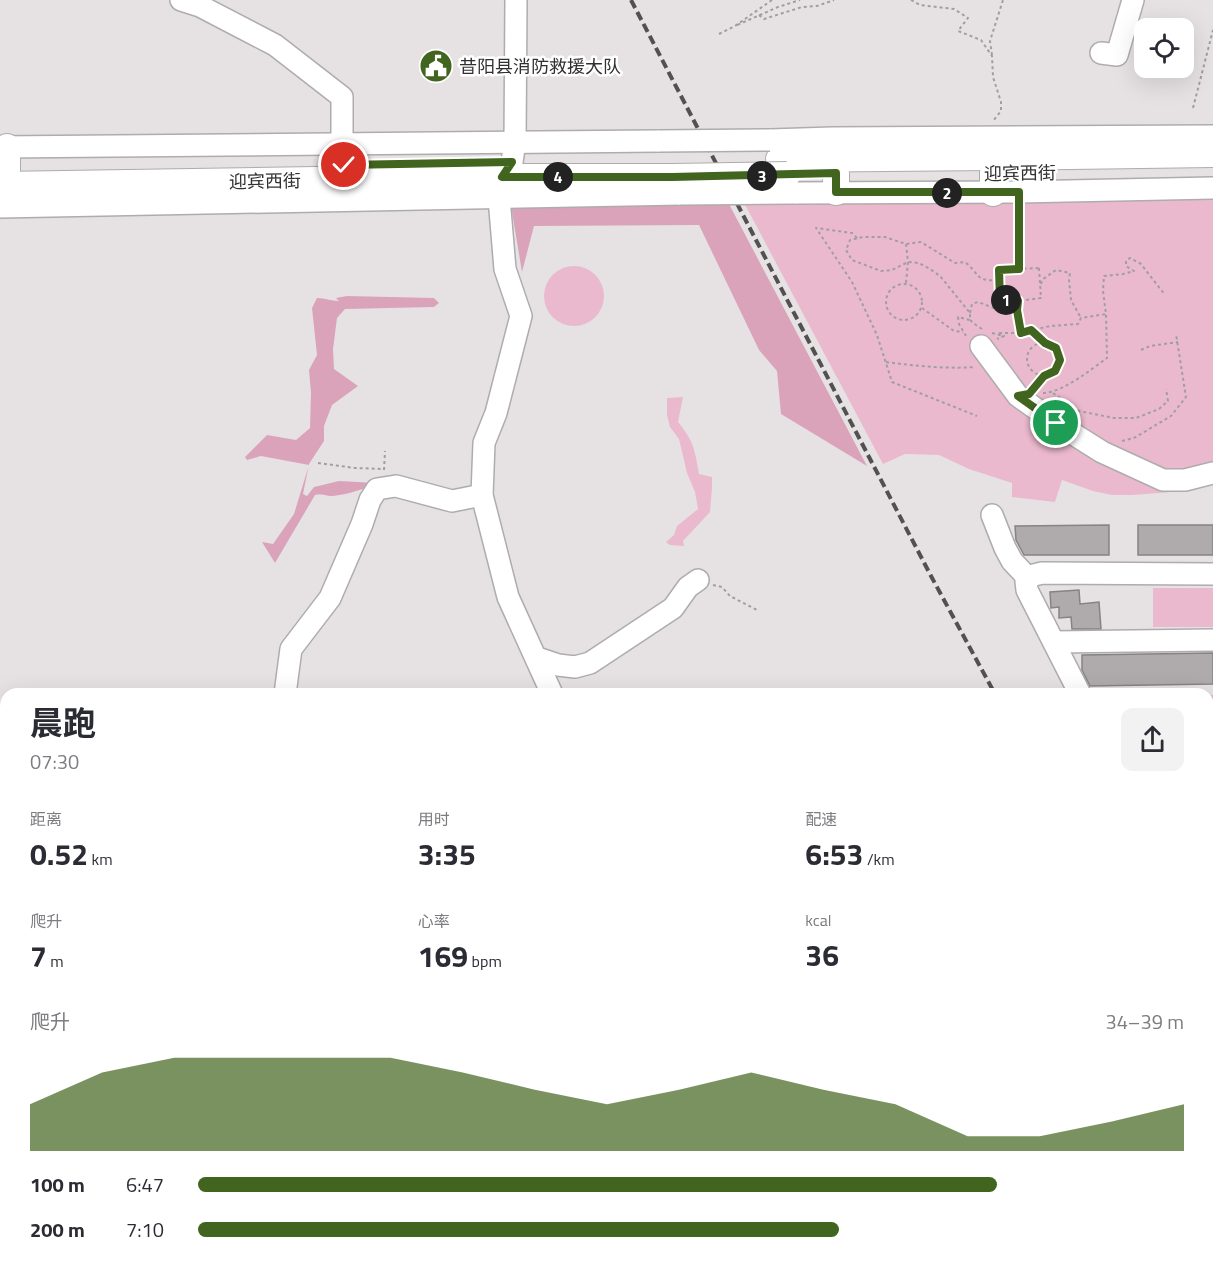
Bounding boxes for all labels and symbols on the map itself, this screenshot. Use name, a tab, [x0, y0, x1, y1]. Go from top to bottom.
public building icon: 昔阳县消防救援大队	[418, 48, 454, 84]
place label: 昔阳县消防救援大队	[459, 53, 621, 80]
pin	[318, 139, 369, 190]
street label: 迎宾西街	[984, 159, 1056, 187]
pin: 3	[747, 161, 777, 191]
pin: 4	[543, 162, 573, 192]
street label: 迎宾西街	[229, 167, 301, 195]
pin: 2	[932, 178, 962, 208]
pin: 1	[991, 285, 1021, 315]
pin	[1030, 397, 1081, 448]

